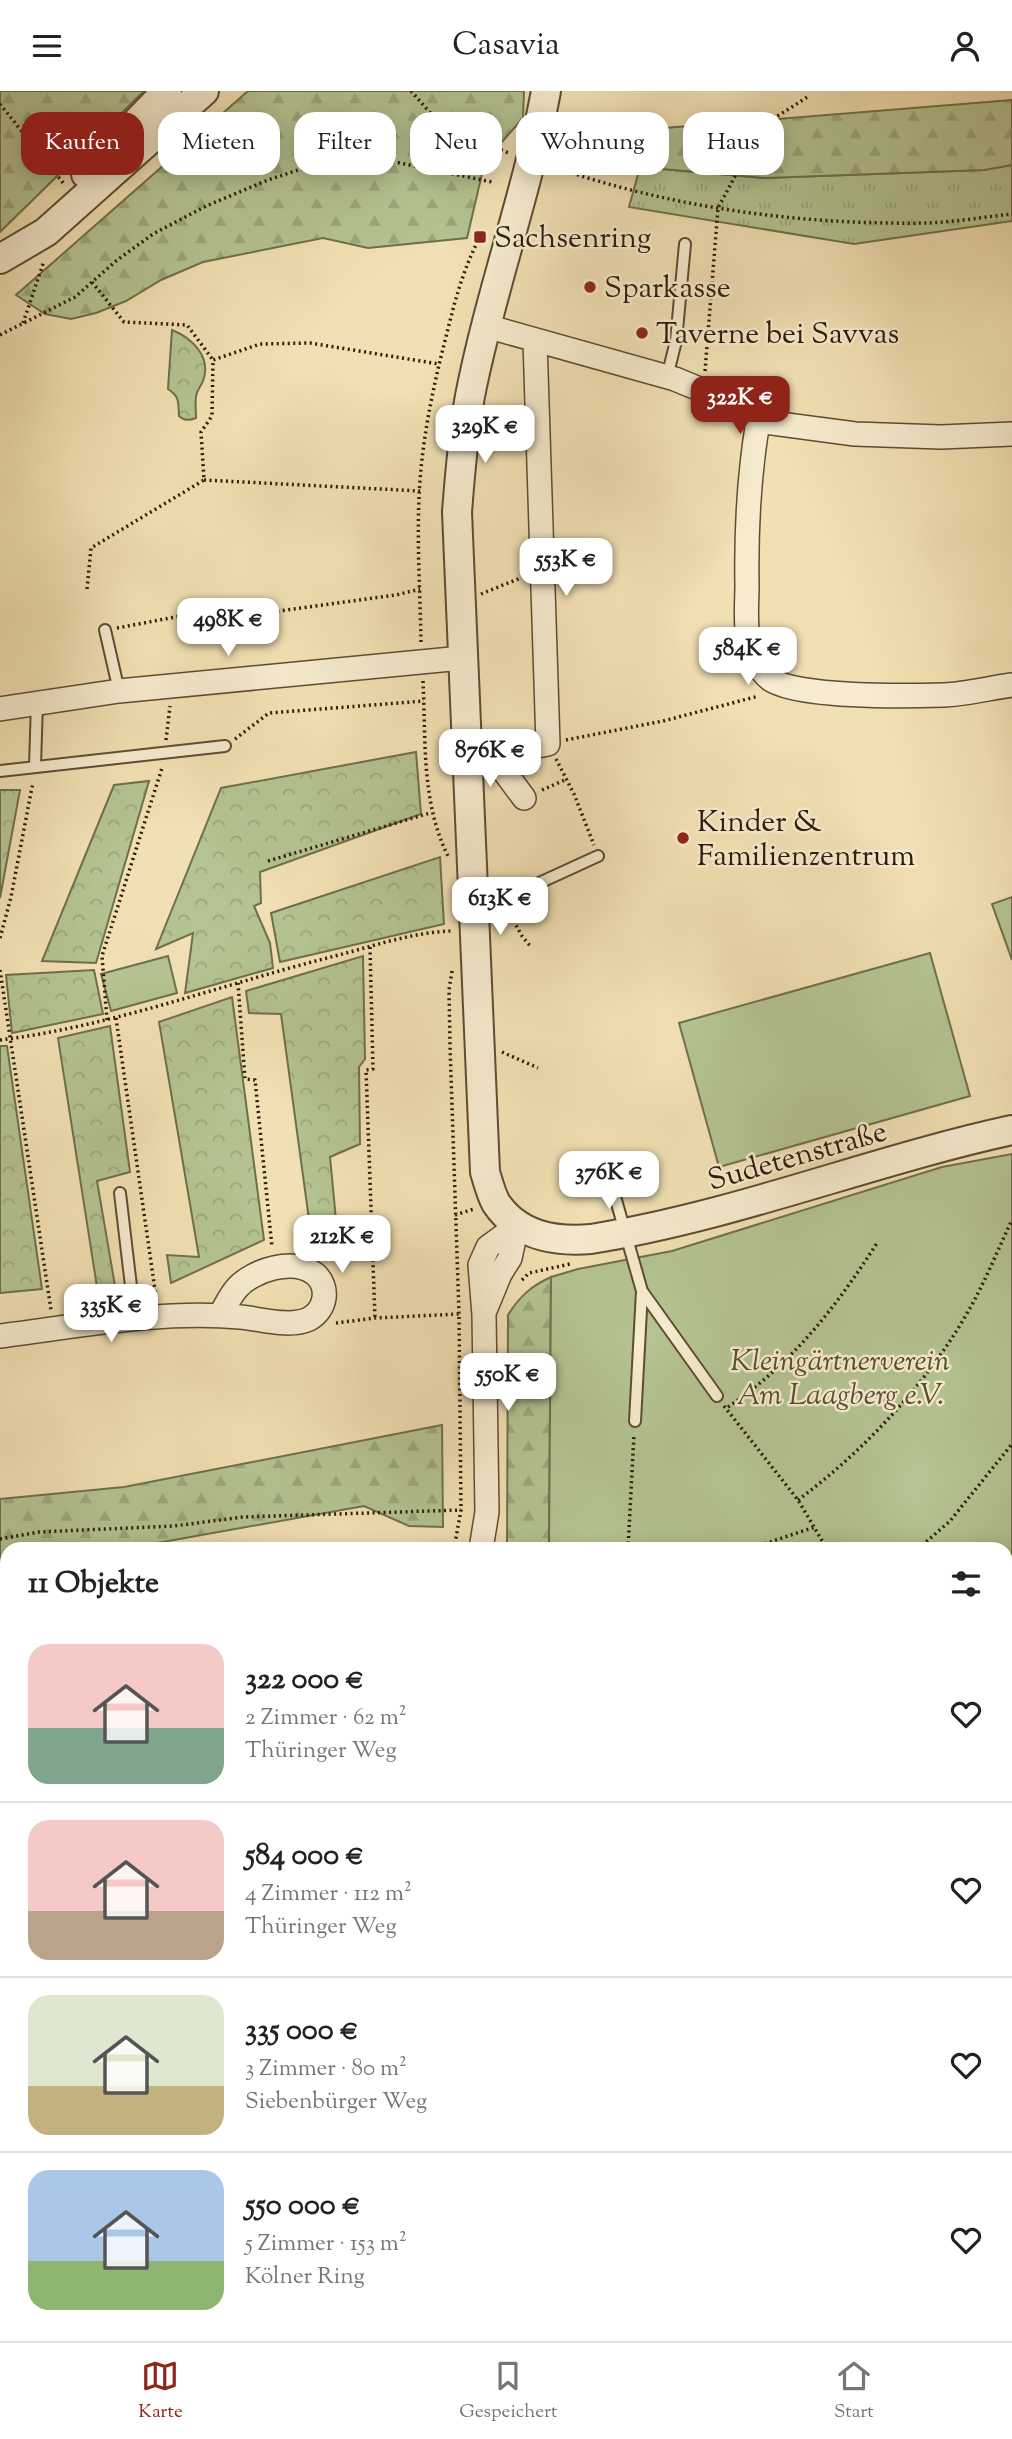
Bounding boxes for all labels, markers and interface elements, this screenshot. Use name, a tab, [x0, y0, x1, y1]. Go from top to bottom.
text: Casavia	[452, 23, 560, 69]
icon: menu	[28, 27, 66, 65]
icon: person	[946, 27, 984, 65]
chip: Kaufen	[21, 112, 144, 175]
chip: Mieten	[158, 112, 280, 175]
chip: Filter	[294, 112, 396, 175]
chip: Neu	[410, 112, 502, 175]
chip: Wohnung	[516, 112, 669, 175]
chip: Haus	[683, 112, 784, 175]
place label: Sachsenring	[494, 218, 651, 261]
marker: Sachsenring	[472, 229, 488, 245]
place label: Sparkasse	[604, 268, 731, 311]
marker: Sparkasse	[582, 279, 598, 295]
place label: Taverne bei Savvas	[656, 314, 899, 357]
marker: Taverne bei Savvas	[634, 325, 650, 341]
pin: 322K €	[683, 377, 797, 436]
text: 322K €	[707, 382, 773, 415]
pin: 329K €	[428, 405, 542, 465]
text: 329K €	[452, 411, 518, 444]
pin: 553K €	[509, 539, 623, 598]
text: 553K €	[536, 544, 596, 577]
pin: 498K €	[171, 599, 285, 658]
text: 498K €	[193, 604, 263, 637]
pin: 584K €	[691, 627, 805, 687]
text: 584K €	[715, 633, 781, 666]
pin: 876K €	[433, 729, 547, 789]
text: 876K €	[455, 735, 525, 768]
place label: Kinder & Familienzentrum	[697, 802, 915, 879]
marker: Kinder & Familienzentrum	[675, 830, 691, 846]
pin: 613K €	[443, 877, 557, 937]
text: 613K €	[468, 883, 532, 916]
street label: Sudetenstraße	[703, 1111, 892, 1204]
pin: 376K €	[552, 1151, 666, 1211]
text: 376K €	[575, 1157, 643, 1190]
pin: 212K €	[285, 1215, 399, 1275]
text: 212K €	[309, 1221, 375, 1254]
pin: 335K €	[54, 1285, 168, 1344]
text: 335K €	[80, 1290, 142, 1323]
park label: Kleingärtnerverein Am Laagberg e.V.	[730, 1341, 950, 1418]
pin: 550K €	[451, 1353, 565, 1413]
text: 550K €	[476, 1359, 540, 1392]
text: 11 Objekte	[28, 1563, 159, 1606]
icon: filters	[947, 1565, 985, 1603]
text: 322 000 €	[245, 1659, 364, 1702]
icon: home	[84, 1672, 168, 1756]
icon: heart	[947, 1695, 985, 1733]
text: 2 Zimmer · 62 m²	[245, 1702, 407, 1735]
text: Thüringer Weg	[245, 1735, 397, 1768]
text: 584 000 €	[245, 1835, 364, 1878]
icon: home	[84, 1848, 168, 1932]
icon: heart	[947, 1871, 985, 1909]
text: 4 Zimmer · 112 m²	[245, 1878, 412, 1911]
text: Thüringer Weg	[245, 1911, 397, 1944]
text: 335 000 €	[245, 2010, 358, 2053]
icon: home	[84, 2023, 168, 2107]
icon: heart	[947, 2046, 985, 2084]
text: 3 Zimmer · 80 m²	[245, 2053, 407, 2086]
text: Siebenbürger Weg	[245, 2086, 427, 2119]
text: 550 000 €	[245, 2185, 360, 2228]
icon: home	[84, 2198, 168, 2282]
icon: heart	[947, 2221, 985, 2259]
text: 5 Zimmer · 153 m²	[245, 2228, 407, 2261]
text: Kölner Ring	[245, 2261, 365, 2294]
tab: Karte	[138, 2357, 183, 2426]
tab: Gespeichert	[459, 2357, 558, 2426]
tab: Start	[834, 2357, 874, 2426]

